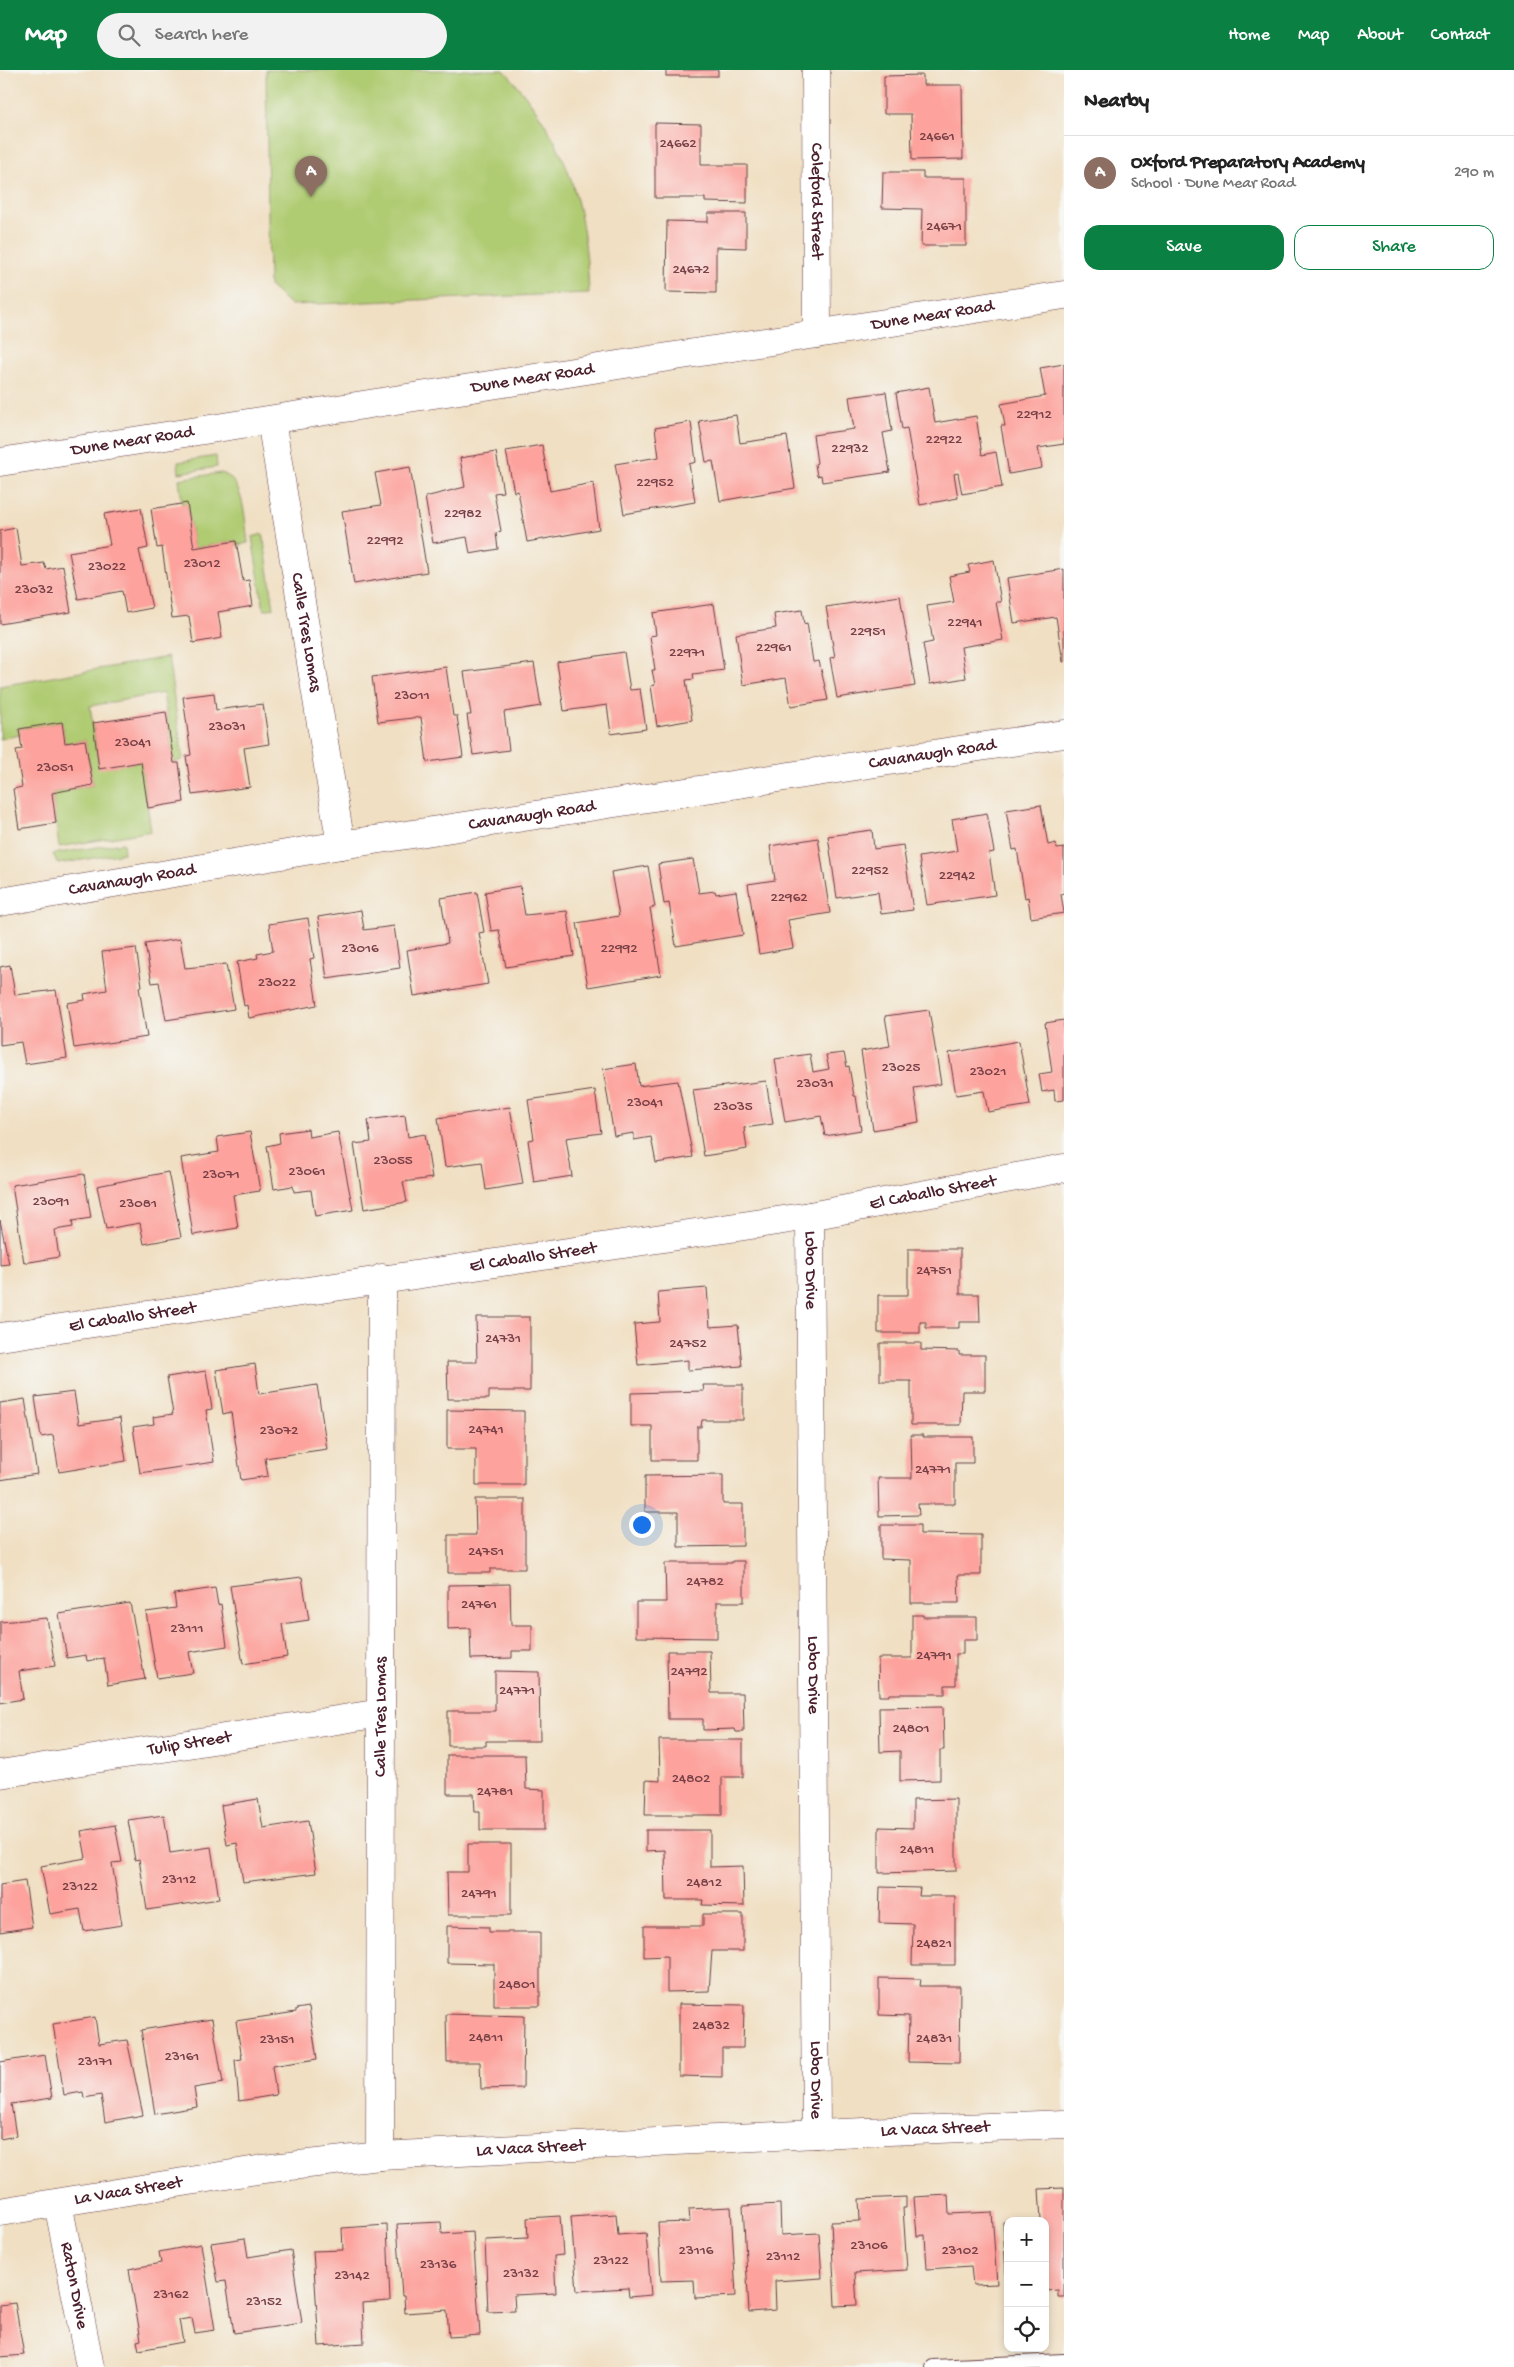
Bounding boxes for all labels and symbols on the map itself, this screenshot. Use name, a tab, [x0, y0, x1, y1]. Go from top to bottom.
house number: 24661	[919, 128, 955, 146]
house number: 24662	[659, 135, 697, 153]
street label: Coleford Street	[806, 143, 827, 261]
pin: A	[295, 156, 327, 197]
house number: 24671	[926, 218, 962, 236]
house number: 24672	[672, 261, 710, 279]
street label: Dune Mear Road	[869, 295, 997, 336]
street label: Dune Mear Road	[469, 358, 597, 399]
house number: 22912	[1016, 406, 1052, 424]
street label: Dune Mear Road	[68, 421, 197, 461]
house number: 22922	[926, 431, 962, 449]
house number: 22932	[831, 440, 869, 458]
house number: 22952	[636, 474, 674, 492]
house number: 22982	[444, 505, 482, 523]
house number: 22992	[366, 532, 404, 550]
house number: 23012	[183, 555, 221, 573]
house number: 23022	[88, 558, 126, 576]
street label: Calle Tres Lomas	[286, 571, 326, 694]
house number: 23032	[15, 581, 53, 599]
house number: 22941	[947, 614, 983, 632]
house number: 22951	[850, 623, 886, 641]
house number: 22961	[756, 639, 792, 657]
house number: 22971	[669, 644, 705, 662]
house number: 23011	[394, 687, 430, 705]
house number: 23031	[208, 718, 246, 736]
house number: 23041	[115, 734, 151, 752]
street label: Cavanaugh Road	[867, 734, 999, 774]
house number: 23051	[36, 759, 74, 777]
street label: Cavanaugh Road	[467, 795, 598, 836]
street label: Cavanaugh Road	[67, 859, 199, 901]
house number: 22952	[851, 862, 889, 880]
house number: 22942	[939, 867, 975, 885]
house number: 22962	[770, 889, 808, 907]
house number: 23016	[341, 940, 379, 958]
house number: 22992	[600, 940, 638, 958]
house number: 23022	[258, 974, 296, 992]
house number: 23025	[882, 1059, 921, 1077]
house number: 23021	[969, 1063, 1007, 1081]
house number: 23031	[796, 1075, 834, 1093]
house number: 23041	[627, 1094, 663, 1112]
house number: 23035	[713, 1098, 753, 1116]
house number: 23055	[373, 1152, 413, 1170]
house number: 23061	[288, 1163, 326, 1181]
house number: 23071	[202, 1166, 240, 1184]
street label: El Caballo Street	[868, 1170, 999, 1215]
house number: 23091	[32, 1193, 70, 1211]
house number: 23081	[119, 1195, 157, 1213]
street label: Lobo Drive	[800, 1231, 821, 1310]
street label: El Caballo Street	[468, 1237, 600, 1277]
house number: 24751	[916, 1262, 952, 1280]
street label: El Caballo Street	[68, 1297, 199, 1337]
house number: 24731	[485, 1330, 521, 1348]
house number: 24752	[669, 1335, 707, 1353]
house number: 24741	[468, 1421, 504, 1439]
house number: 23072	[260, 1422, 298, 1440]
house number: 24771	[915, 1461, 951, 1479]
your location	[629, 1512, 655, 1538]
house number: 24751	[468, 1543, 504, 1561]
house number: 24782	[686, 1573, 724, 1591]
house number: 24761	[461, 1596, 497, 1614]
house number: 23111	[170, 1620, 204, 1638]
street label: Lobo Drive	[802, 1636, 824, 1715]
house number: 24791	[916, 1647, 952, 1665]
street label: Calle Tres Lomas	[370, 1656, 392, 1777]
house number: 24792	[670, 1663, 708, 1681]
house number: 24771	[499, 1682, 535, 1700]
house number: 24801	[892, 1720, 930, 1738]
street label: Tulip Street	[145, 1726, 235, 1761]
house number: 24802	[672, 1770, 710, 1788]
house number: 24781	[477, 1783, 513, 1801]
house number: 24811	[900, 1841, 934, 1859]
house number: 23112	[162, 1871, 196, 1889]
house number: 24812	[686, 1874, 722, 1892]
house number: 23122	[62, 1878, 98, 1896]
house number: 24791	[461, 1885, 497, 1903]
house number: 24821	[916, 1935, 952, 1953]
house number: 24801	[498, 1976, 536, 1994]
house number: 24832	[692, 2017, 730, 2035]
house number: 24811	[469, 2029, 503, 2047]
house number: 24831	[916, 2030, 952, 2048]
house number: 23151	[259, 2031, 295, 2049]
street label: Lobo Drive	[805, 2041, 826, 2120]
house number: 23161	[165, 2048, 199, 2066]
house number: 23171	[77, 2053, 113, 2071]
street label: La Vaca Street	[880, 2116, 992, 2142]
street label: La Vaca Street	[475, 2135, 587, 2162]
street label: La Vaca Street	[73, 2172, 186, 2210]
house number: 23106	[850, 2237, 888, 2255]
street label: Raton Drive	[55, 2240, 93, 2331]
house number: 23116	[679, 2242, 714, 2260]
house number: 23102	[941, 2242, 979, 2260]
house number: 23112	[766, 2248, 800, 2266]
house number: 23122	[593, 2252, 629, 2270]
house number: 23136	[420, 2256, 457, 2274]
house number: 23132	[503, 2265, 539, 2283]
house number: 23142	[334, 2267, 370, 2285]
house number: 23162	[153, 2286, 189, 2304]
house number: 23152	[246, 2293, 282, 2311]

